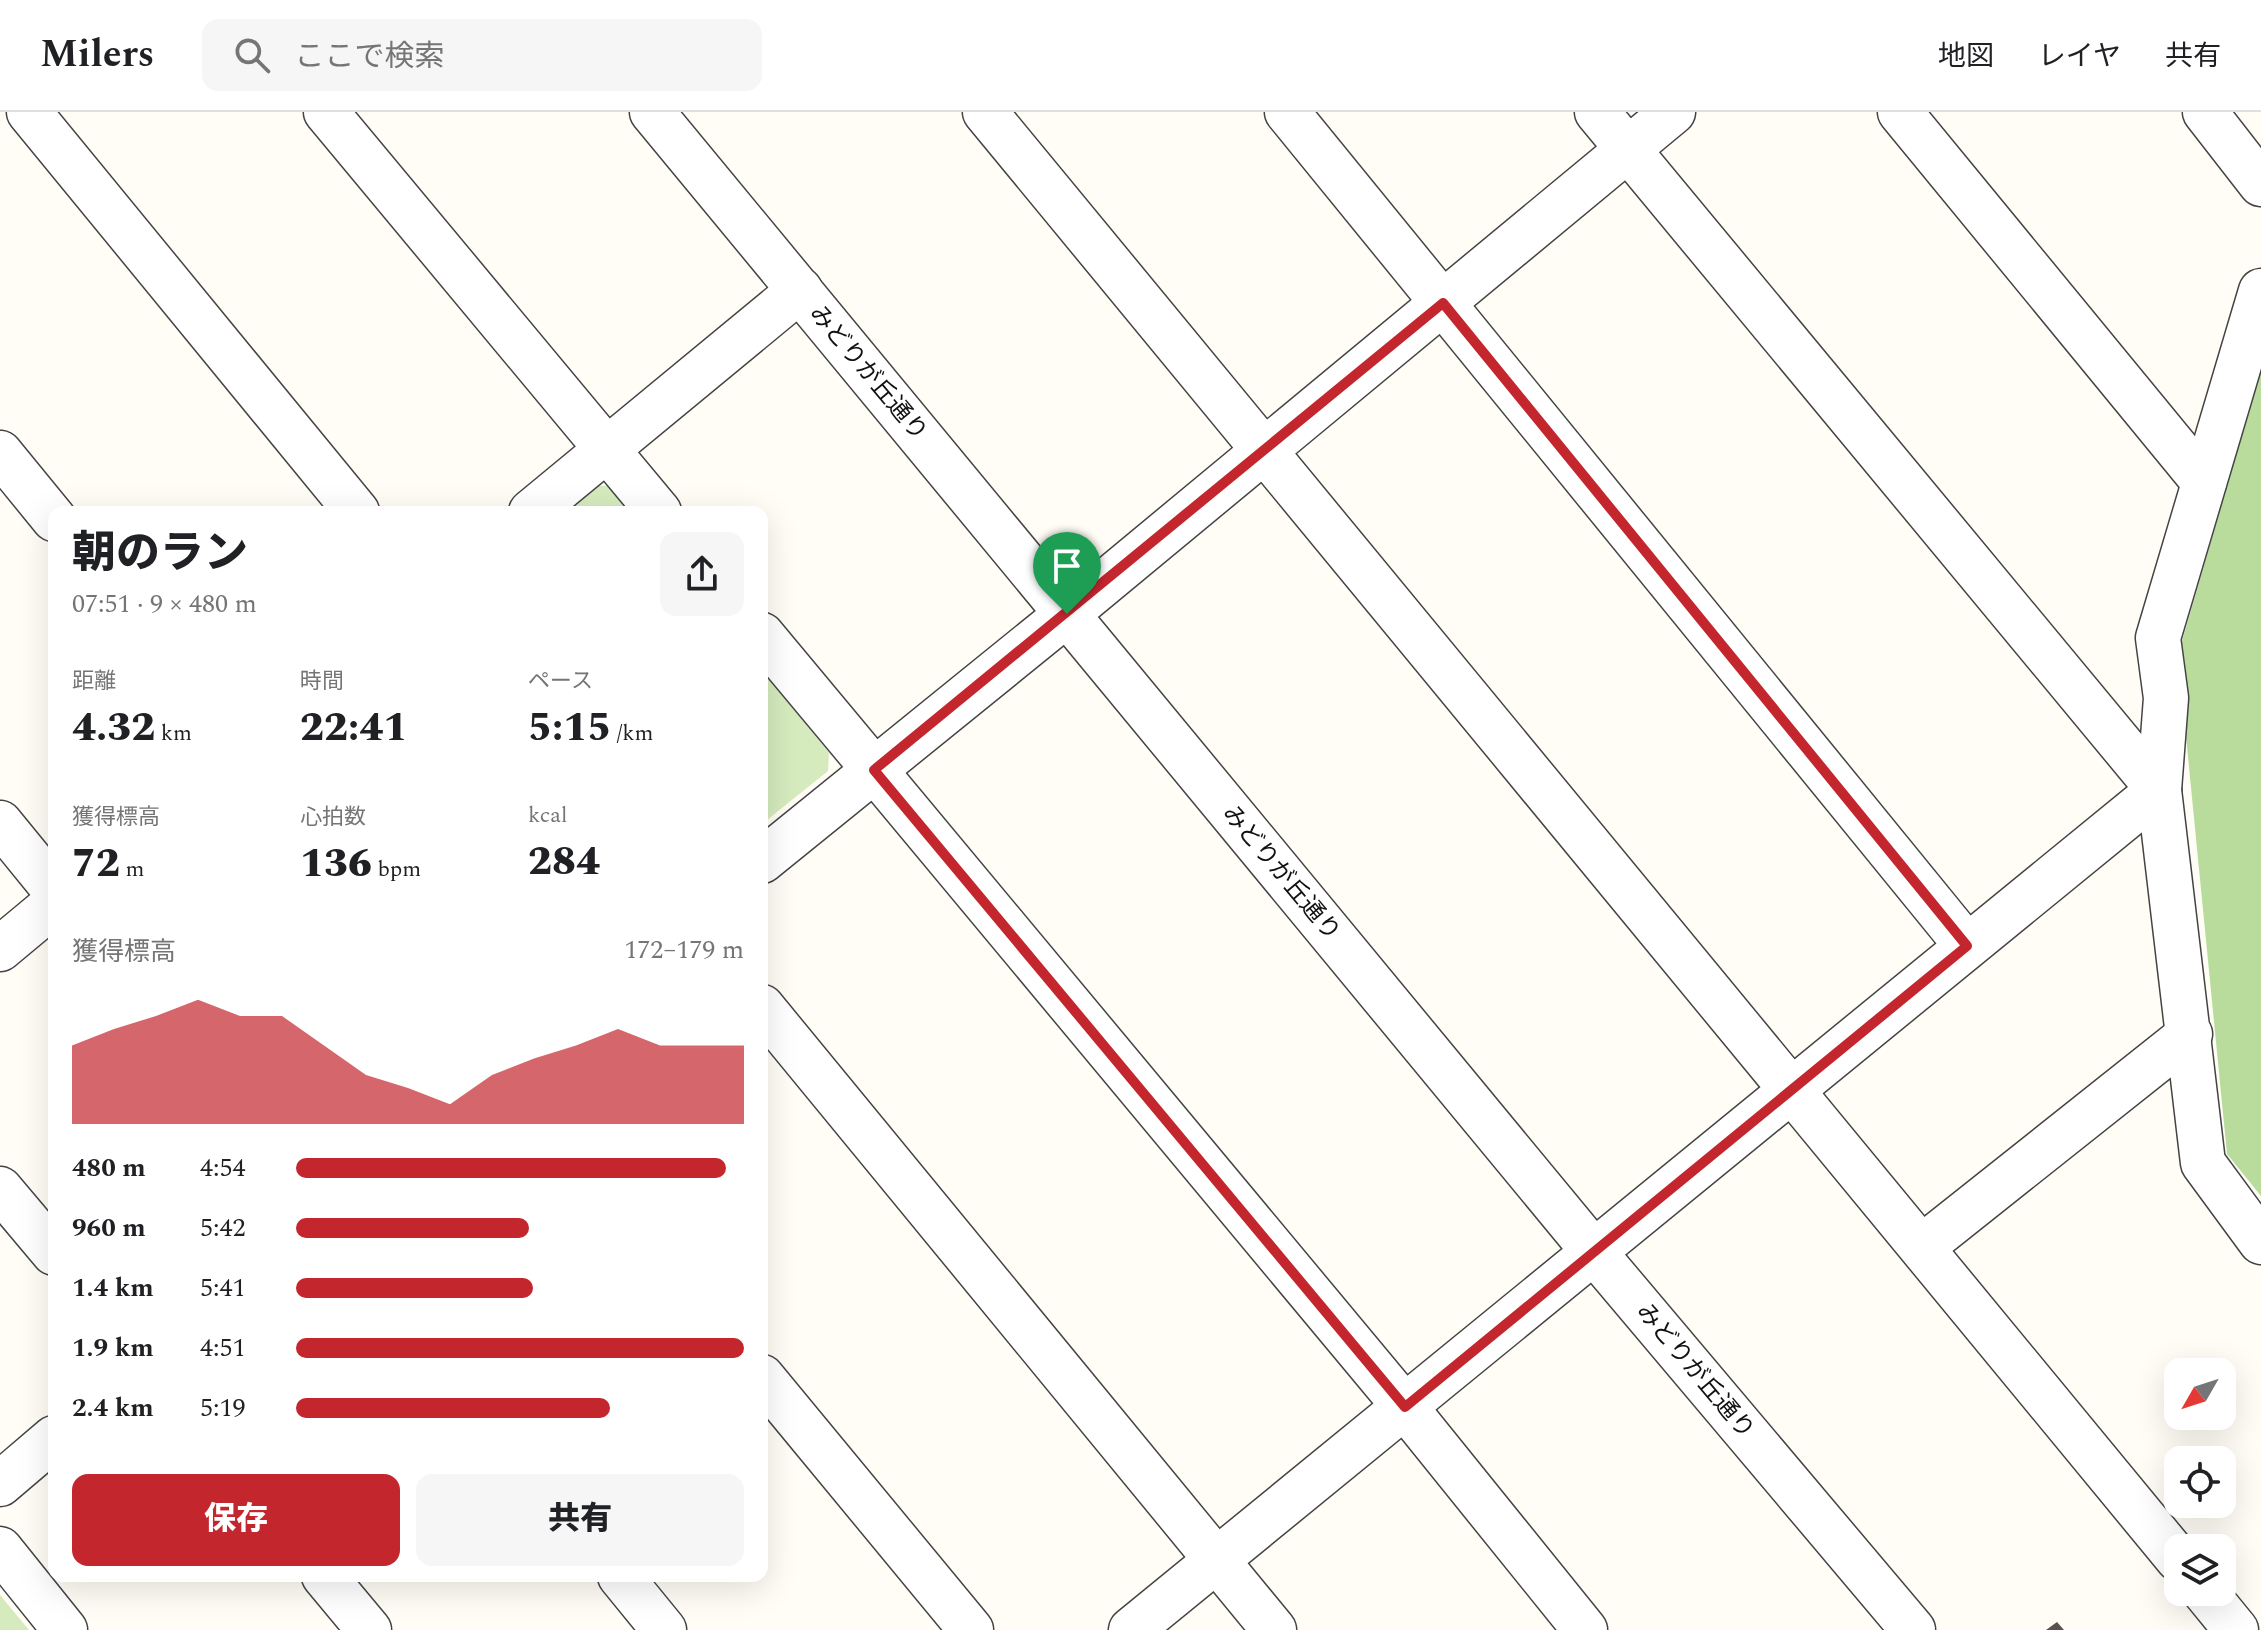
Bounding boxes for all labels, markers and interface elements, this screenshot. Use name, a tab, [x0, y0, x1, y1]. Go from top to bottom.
search box	[202, 19, 762, 91]
text: Milers	[40, 26, 154, 84]
icon: search	[230, 33, 274, 77]
text: ここで検索	[294, 34, 444, 80]
text: 地図	[1938, 35, 1994, 78]
text: レイヤ	[2038, 35, 2121, 78]
text: 共有	[2165, 35, 2221, 78]
street label: みどりが丘通り	[800, 297, 936, 449]
text: 朝のラン	[72, 520, 248, 587]
button: share	[660, 532, 744, 616]
pin	[1033, 532, 1101, 614]
icon: arrive	[1045, 544, 1089, 588]
text: 07:51 · 9 × 480 m	[72, 584, 257, 624]
text: 距離	[72, 665, 116, 698]
text: 時間	[300, 665, 344, 698]
text: ペース	[528, 665, 593, 698]
text: 4.32	[72, 698, 155, 759]
text: 22:41	[300, 698, 407, 759]
text: 5:15	[528, 698, 611, 759]
text: km	[155, 717, 192, 750]
text: /km	[611, 717, 653, 750]
street label: みどりが丘通り	[1213, 797, 1349, 949]
text: kcal	[528, 799, 568, 832]
text: 獲得標高	[72, 801, 160, 834]
text: 心拍数	[300, 801, 366, 834]
text: 284	[528, 832, 600, 893]
text: 72	[72, 834, 120, 895]
text: 136	[300, 834, 372, 895]
text: m	[120, 853, 144, 886]
text: bpm	[372, 853, 421, 886]
text: 172–179 m	[624, 930, 744, 970]
text: 獲得標高	[72, 932, 176, 972]
text: 480 m	[72, 1148, 146, 1188]
text: 4:54	[200, 1148, 246, 1188]
text: 960 m	[72, 1208, 146, 1248]
text: 5:42	[200, 1208, 246, 1248]
text: 1.4 km	[72, 1268, 154, 1308]
text: 5:41	[200, 1268, 246, 1308]
street label: みどりが丘通り	[1627, 1295, 1763, 1447]
text: 1.9 km	[72, 1328, 154, 1368]
text: 4:51	[200, 1328, 246, 1368]
north arrow	[2164, 1358, 2236, 1430]
map controls	[2164, 1358, 2236, 1606]
text: 2.4 km	[72, 1388, 154, 1428]
text: 5:19	[200, 1388, 246, 1428]
button: locate	[2164, 1446, 2236, 1518]
button: 保存	[72, 1474, 400, 1566]
button: 共有	[416, 1474, 744, 1566]
button: layers	[2164, 1534, 2236, 1606]

